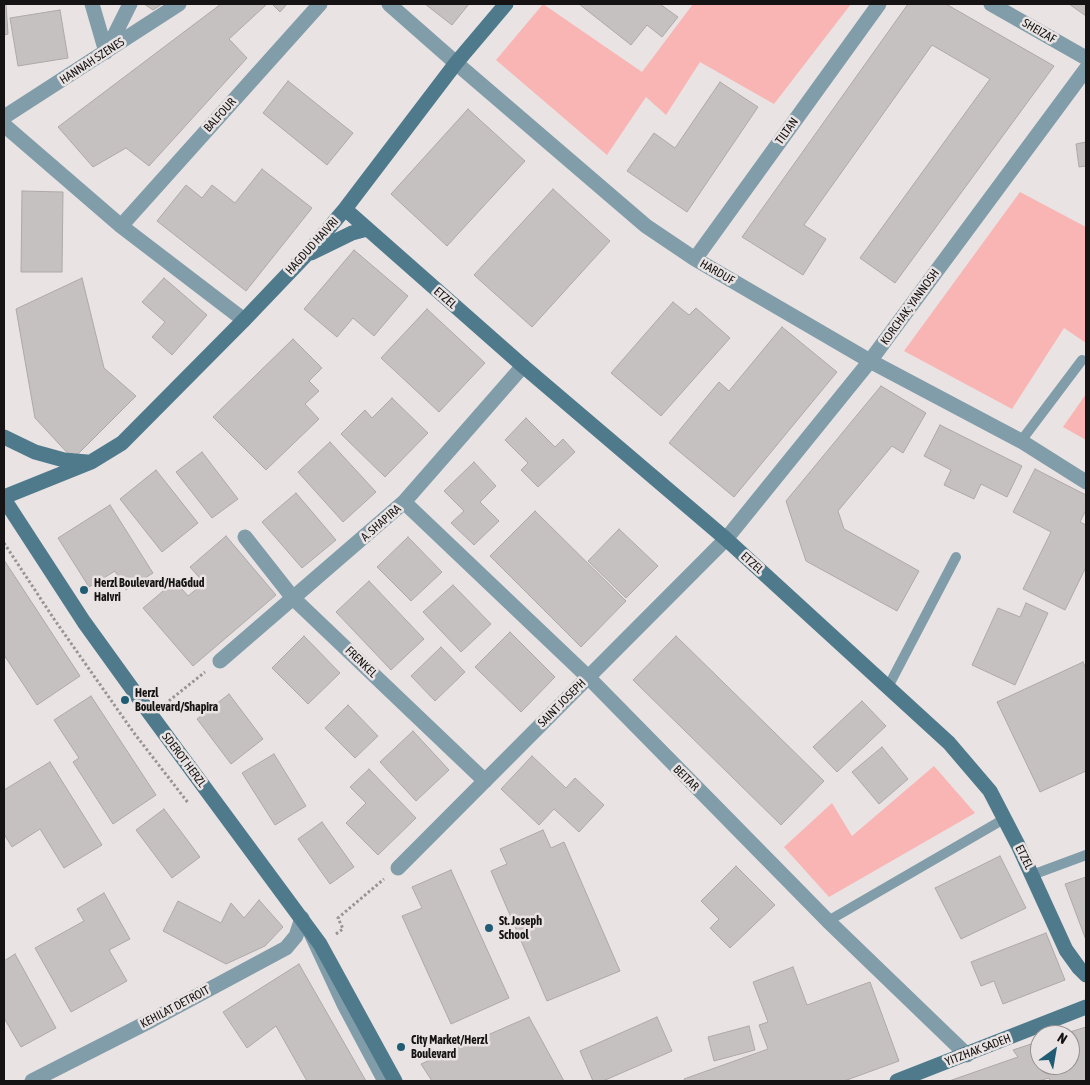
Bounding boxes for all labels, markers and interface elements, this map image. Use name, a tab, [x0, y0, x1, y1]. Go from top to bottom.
street label: SHEIZAF	[1020, 16, 1058, 46]
street label: HANNAH SZENES	[57, 35, 127, 87]
street label: BALFOUR	[201, 95, 239, 135]
street label: TILTAN	[772, 115, 802, 147]
street label: HAGDUD HAIVRI	[282, 214, 342, 278]
street label: HARDUF	[697, 256, 737, 288]
street label: KORCHAK, YANNOSH	[878, 266, 942, 348]
street label: ETZEL	[431, 284, 459, 312]
street label: A. SHAPIRA	[358, 502, 404, 544]
street label: ETZEL	[738, 549, 766, 577]
place label: Herzl Boulevard/HaGdud HaIvri	[94, 576, 204, 604]
marker: Herzl Boulevard/HaGdud HaIvri	[78, 584, 90, 596]
street label: FRENKEL	[342, 643, 380, 681]
street label: SAINT JOSEPH	[535, 676, 589, 730]
place label: Herzl Boulevard/Shapira	[135, 686, 218, 714]
marker: Herzl Boulevard/Shapira	[119, 694, 131, 706]
street label: SDEROT HERZL	[159, 730, 209, 790]
street label: BEITAR	[670, 762, 702, 794]
street label: ETZEL	[1012, 842, 1036, 872]
place label: St. Joseph School	[499, 914, 542, 942]
marker: St. Joseph School	[483, 922, 495, 934]
street label: KEHILAT DETROIT	[138, 983, 212, 1031]
north arrow	[1030, 1025, 1080, 1075]
text: N	[1055, 1029, 1070, 1047]
street label: YITZHAK SADEH	[943, 1031, 1013, 1069]
place label: City Market/Herzl Boulevard	[411, 1033, 488, 1061]
marker: City Market/Herzl Boulevard	[395, 1041, 407, 1053]

